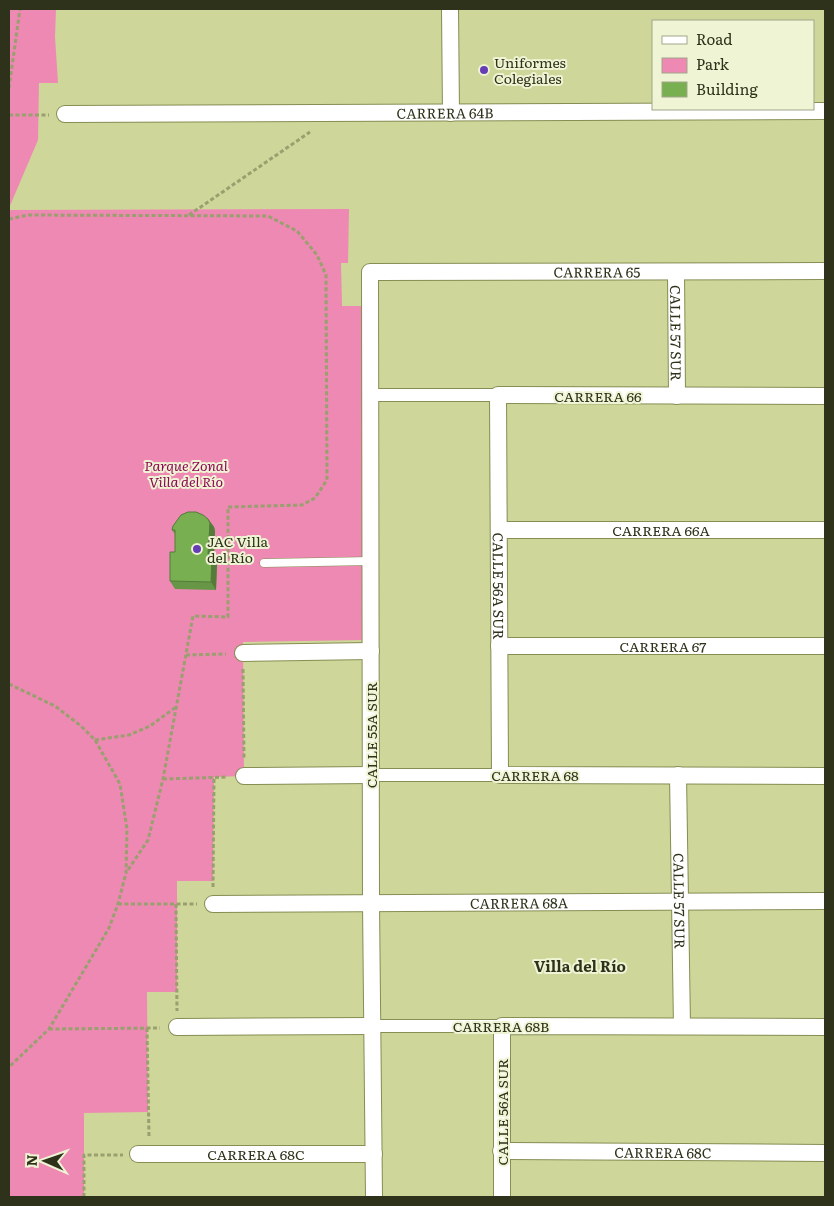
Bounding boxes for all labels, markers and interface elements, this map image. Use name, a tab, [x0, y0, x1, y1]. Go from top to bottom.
legend	[652, 20, 814, 110]
text: Road	[696, 27, 732, 50]
place label: Uniformes Colegiales	[494, 52, 566, 88]
text: Park	[696, 52, 730, 75]
marker: Uniformes Colegiales	[478, 64, 490, 76]
text: Building	[696, 77, 758, 100]
street label: CARRERA 64B	[397, 102, 493, 123]
street label: CARRERA 65	[553, 261, 640, 282]
street label: CALLE 57 SUR	[666, 285, 687, 381]
street label: CARRERA 66	[554, 386, 642, 406]
park label: Parque Zonal Villa del Río	[144, 455, 228, 491]
street label: CARRERA 66A	[612, 520, 711, 540]
place label: JAC Villa del Río	[207, 531, 269, 567]
street label: CALLE 56A SUR	[489, 532, 509, 640]
marker: JAC Villa del Río	[191, 543, 203, 555]
street label: CARRERA 67	[620, 636, 706, 656]
street label: CALLE 55A SUR	[361, 682, 381, 788]
street label: CARRERA 68	[491, 765, 579, 785]
street label: CALLE 57 SUR	[669, 853, 691, 949]
street label: CARRERA 68A	[470, 892, 569, 913]
district label: Villa del Río	[534, 954, 626, 977]
street label: CARRERA 68B	[453, 1016, 549, 1036]
street label: CALLE 56A SUR	[492, 1059, 512, 1165]
north arrow	[20, 1136, 70, 1186]
street label: CARRERA 68C	[614, 1142, 712, 1162]
street label: CARRERA 68C	[207, 1144, 305, 1164]
text: N	[21, 1154, 41, 1167]

